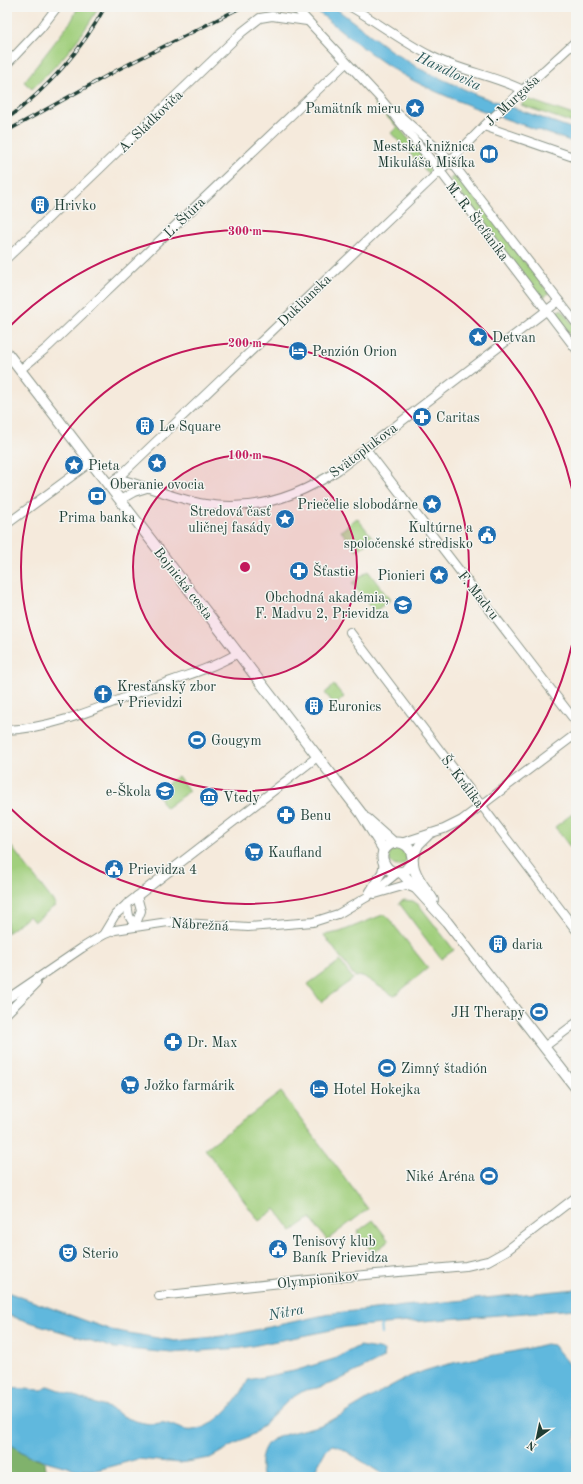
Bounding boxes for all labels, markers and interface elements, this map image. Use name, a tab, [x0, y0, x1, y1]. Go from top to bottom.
water label: Handlovka	[413, 50, 483, 94]
street label: J. Murgaša	[483, 72, 542, 129]
street label: A. Sládkoviča	[116, 88, 185, 156]
place icon: Pamätník mieru	[404, 97, 426, 119]
place label: Pamätník mieru	[305, 102, 402, 116]
place label: Mestská knižnica Mikuláša Mišíka	[373, 140, 475, 170]
library icon: Mestská knižnica Mikuláša Mišíka	[478, 143, 500, 165]
street label: M. R. Štefánika	[443, 178, 514, 264]
street label: Ľ. Štúra	[159, 193, 208, 241]
building icon: Hrivko	[29, 194, 51, 216]
place label: Hrivko	[54, 199, 96, 213]
text: 300 m	[228, 226, 262, 238]
street label: Duklianska	[275, 272, 334, 329]
place icon: Detvan	[467, 326, 489, 348]
place label: Detvan	[492, 331, 536, 345]
text: 200 m	[228, 338, 262, 350]
hotel icon: Penzión Orion	[287, 340, 309, 362]
place label: Penzión Orion	[312, 345, 397, 359]
pharmacy icon: Caritas	[411, 406, 433, 428]
place label: Caritas	[436, 411, 480, 425]
building icon: Le Square	[134, 415, 156, 437]
place label: Le Square	[159, 420, 221, 434]
street label: Svätoplukova	[327, 421, 400, 481]
text: 100 m	[228, 450, 262, 462]
place icon: Oberanie ovocia	[146, 452, 168, 474]
place icon: Pieta	[63, 454, 85, 476]
place label: Pieta	[88, 459, 120, 473]
place label: Oberanie ovocia	[110, 478, 204, 492]
bank icon: Prima banka	[86, 485, 108, 507]
place icon: Priečelie slobodárne	[421, 493, 443, 515]
place label: Priečelie slobodárne	[297, 498, 418, 512]
place label: Stredová časť uličnej fasády	[188, 505, 272, 535]
place icon: Stredová časť uličnej fasády	[274, 508, 296, 530]
place label: Prima banka	[59, 511, 135, 525]
place label: Kultúrne a spoločenské stredisko	[344, 521, 473, 551]
public building icon: Kultúrne a spoločenské stredisko	[476, 524, 498, 546]
street label: Bojnická cesta	[151, 545, 216, 622]
centre of rings	[238, 560, 252, 574]
pharmacy icon: Šťastie	[288, 560, 310, 582]
place label: Šťastie	[313, 562, 355, 579]
place icon: Pionieri	[428, 564, 450, 586]
place label: Pionieri	[377, 569, 425, 583]
street label: F. Madvu	[455, 569, 502, 623]
place label: Obchodná akadémia, F. Madvu 2, Prievidza	[255, 591, 389, 621]
school or university icon: Obchodná akadémia, F. Madvu 2, Prievidza	[392, 594, 414, 616]
place label: Kresťanský zbor v Prievidzi	[117, 680, 216, 710]
church icon: Kresťanský zbor v Prievidzi	[92, 683, 114, 705]
building icon: Euronics	[303, 695, 325, 717]
place label: Euronics	[328, 700, 381, 714]
sports icon: Gougym	[186, 729, 208, 751]
place label: Gougym	[211, 734, 262, 748]
street label: Š. Králika	[438, 751, 489, 810]
school or university icon: e-Škola	[154, 780, 176, 802]
place label: e-Škola	[106, 782, 151, 799]
museum icon: Vtedy	[198, 786, 220, 808]
place label: Vtedy	[223, 791, 260, 805]
pharmacy icon: Benu	[275, 804, 297, 826]
place label: Benu	[300, 809, 332, 823]
supermarket icon: Kaufland	[243, 841, 265, 863]
place label: Kaufland	[268, 846, 322, 860]
public building icon: Prievidza 4	[103, 858, 125, 880]
place label: Prievidza 4	[128, 863, 197, 877]
street label: Nábrežná	[171, 916, 229, 934]
building icon: daria	[487, 933, 509, 955]
place label: daria	[512, 938, 543, 952]
sports icon: JH Therapy	[528, 1001, 550, 1023]
place label: JH Therapy	[451, 1006, 526, 1020]
pharmacy icon: Dr. Max	[162, 1031, 184, 1053]
place label: Dr. Max	[187, 1036, 237, 1050]
sports icon: Zimný štadión	[376, 1057, 398, 1079]
place label: Zimný štadión	[401, 1062, 488, 1076]
supermarket icon: Jožko farmárik	[119, 1074, 141, 1096]
hotel icon: Hotel Hokejka	[308, 1078, 330, 1100]
place label: Jožko farmárik	[144, 1079, 235, 1093]
place label: Hotel Hokejka	[333, 1083, 420, 1097]
sports icon: Niké Aréna	[478, 1165, 500, 1187]
place label: Niké Aréna	[405, 1170, 475, 1184]
place label: Tenisový klub Baník Prievidza	[292, 1235, 388, 1265]
public building icon: Tenisový klub Baník Prievidza	[267, 1238, 289, 1260]
theatre icon: Sterio	[57, 1242, 79, 1264]
place label: Sterio	[82, 1247, 119, 1261]
street label: Olympionikov	[276, 1269, 360, 1291]
water label: Nitra	[266, 1303, 305, 1324]
north arrow	[517, 1418, 557, 1458]
text: N	[525, 1438, 539, 1452]

